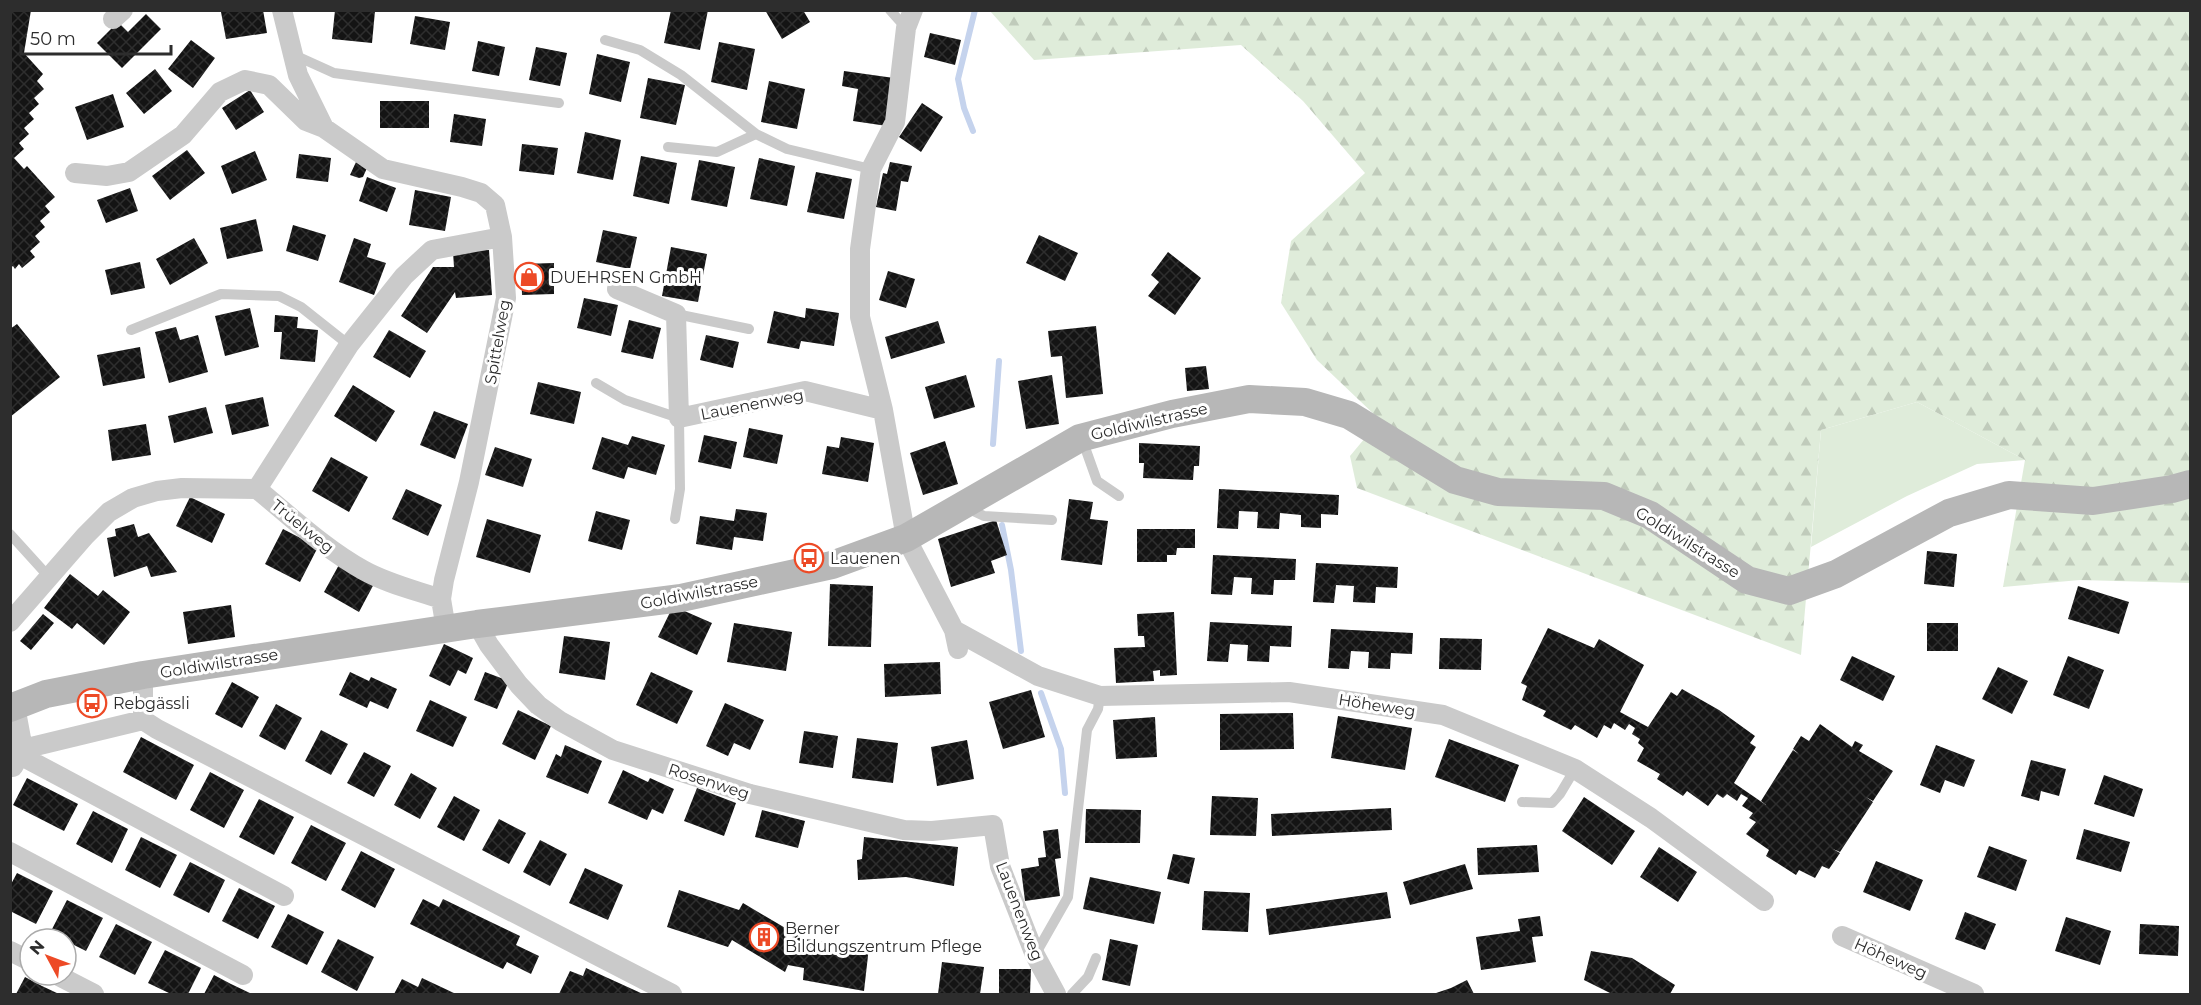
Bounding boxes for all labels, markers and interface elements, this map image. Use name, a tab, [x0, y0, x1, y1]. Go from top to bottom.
scale bar	[21, 18, 171, 56]
text: 50 m	[30, 28, 76, 50]
shop icon: DUEHRSEN GmbH	[513, 261, 545, 293]
place label: DUEHRSEN GmbH	[550, 268, 702, 287]
street label: Spittelweg	[481, 298, 514, 386]
street label: Lauenenweg	[699, 385, 805, 424]
street label: Goldiwilstrasse	[1089, 399, 1209, 444]
street label: Trüelweg	[268, 496, 338, 557]
street label: Goldiwilstrasse	[1632, 503, 1743, 582]
bus stop icon: Lauenen	[793, 542, 825, 574]
place label: Lauenen	[830, 549, 901, 568]
street label: Goldiwilstrasse	[639, 572, 759, 613]
street label: Goldiwilstrasse	[159, 645, 279, 682]
bus stop icon: Rebgässli	[76, 687, 108, 719]
street label: Höheweg	[1337, 690, 1417, 721]
place label: Rebgässli	[113, 694, 190, 713]
street label: Rosenweg	[666, 759, 752, 804]
street label: Lauenenweg	[992, 859, 1047, 964]
place label: Berner Bildungszentrum Pflege	[785, 919, 982, 956]
building icon: Berner Bildungszentrum Pflege	[748, 921, 780, 953]
north arrow	[18, 927, 78, 987]
street label: Höheweg	[1851, 934, 1930, 983]
text: N	[26, 936, 48, 959]

